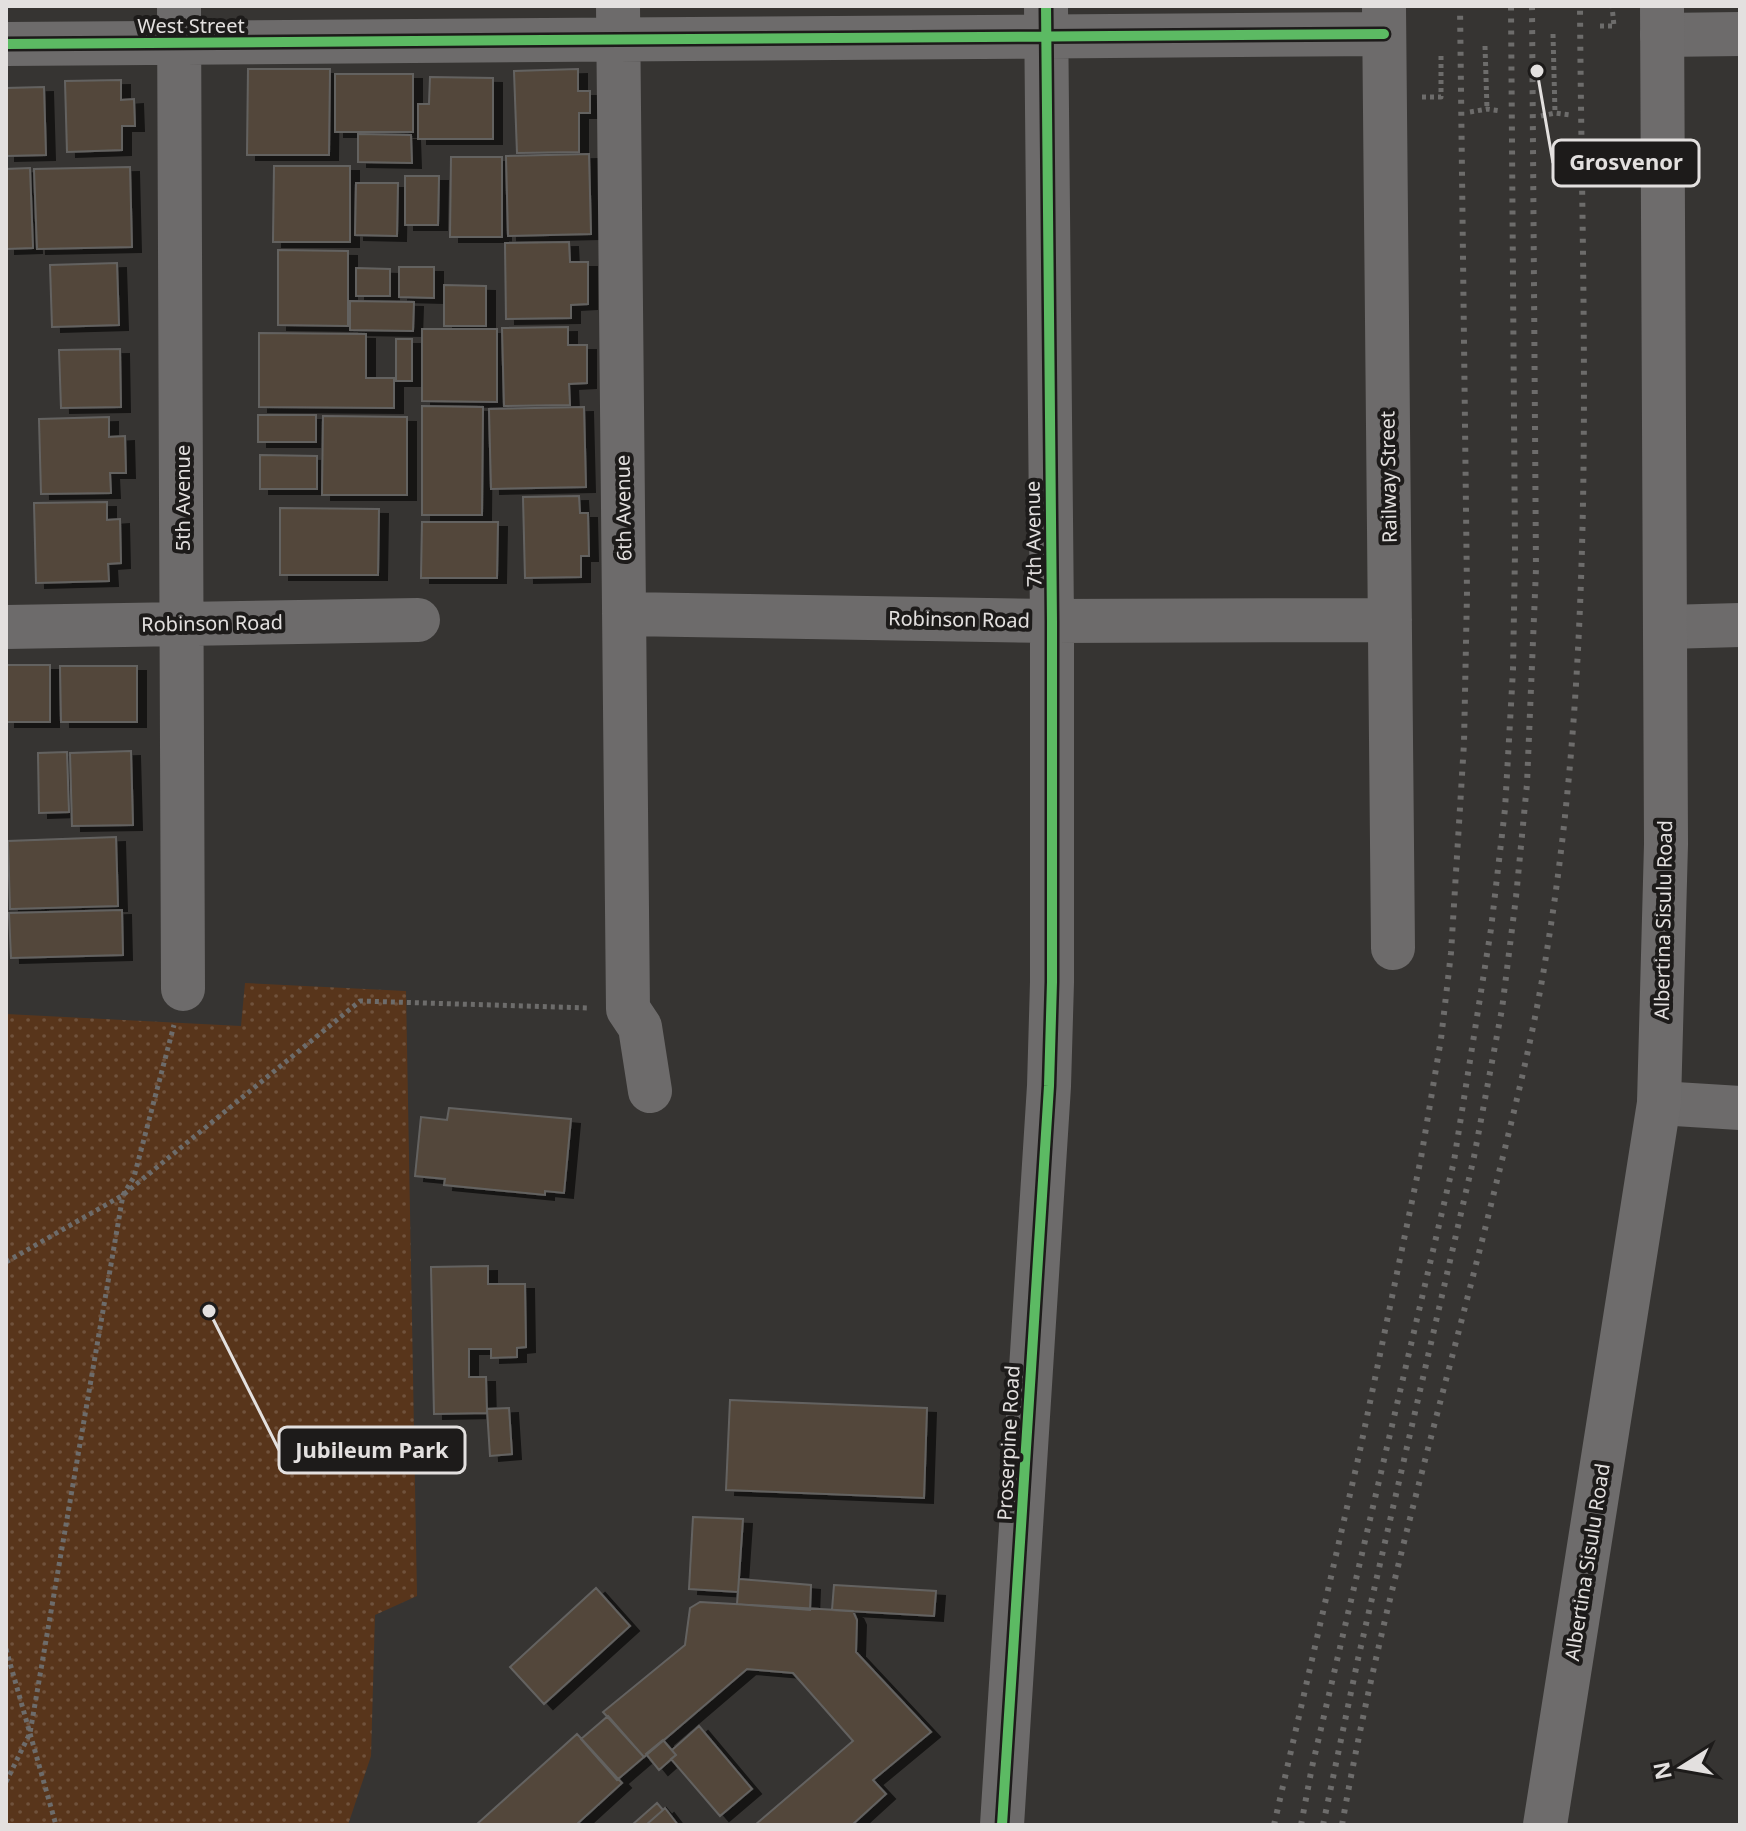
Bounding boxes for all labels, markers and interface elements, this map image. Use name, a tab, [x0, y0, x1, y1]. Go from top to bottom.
street label: West Street	[137, 12, 245, 39]
callout: Grosvenor	[1553, 140, 1699, 186]
text: Grosvenor	[1569, 146, 1683, 176]
street label: Railway Street	[1373, 411, 1403, 543]
street label: 5th Avenue	[169, 445, 196, 551]
street label: 6th Avenue	[609, 455, 637, 561]
street label: 7th Avenue	[1019, 481, 1047, 587]
street label: Robinson Road	[888, 604, 1030, 634]
street label: Robinson Road	[141, 608, 283, 638]
street label: Albertina Sisulu Road	[1648, 820, 1678, 1020]
street label: Proserpine Road	[990, 1365, 1026, 1521]
callout: Jubileum Park	[279, 1427, 465, 1473]
text: Jubileum Park	[293, 1434, 449, 1464]
street label: Albertina Sisulu Road	[1558, 1461, 1616, 1663]
north arrow	[1642, 1727, 1722, 1807]
text: N	[1645, 1759, 1678, 1783]

